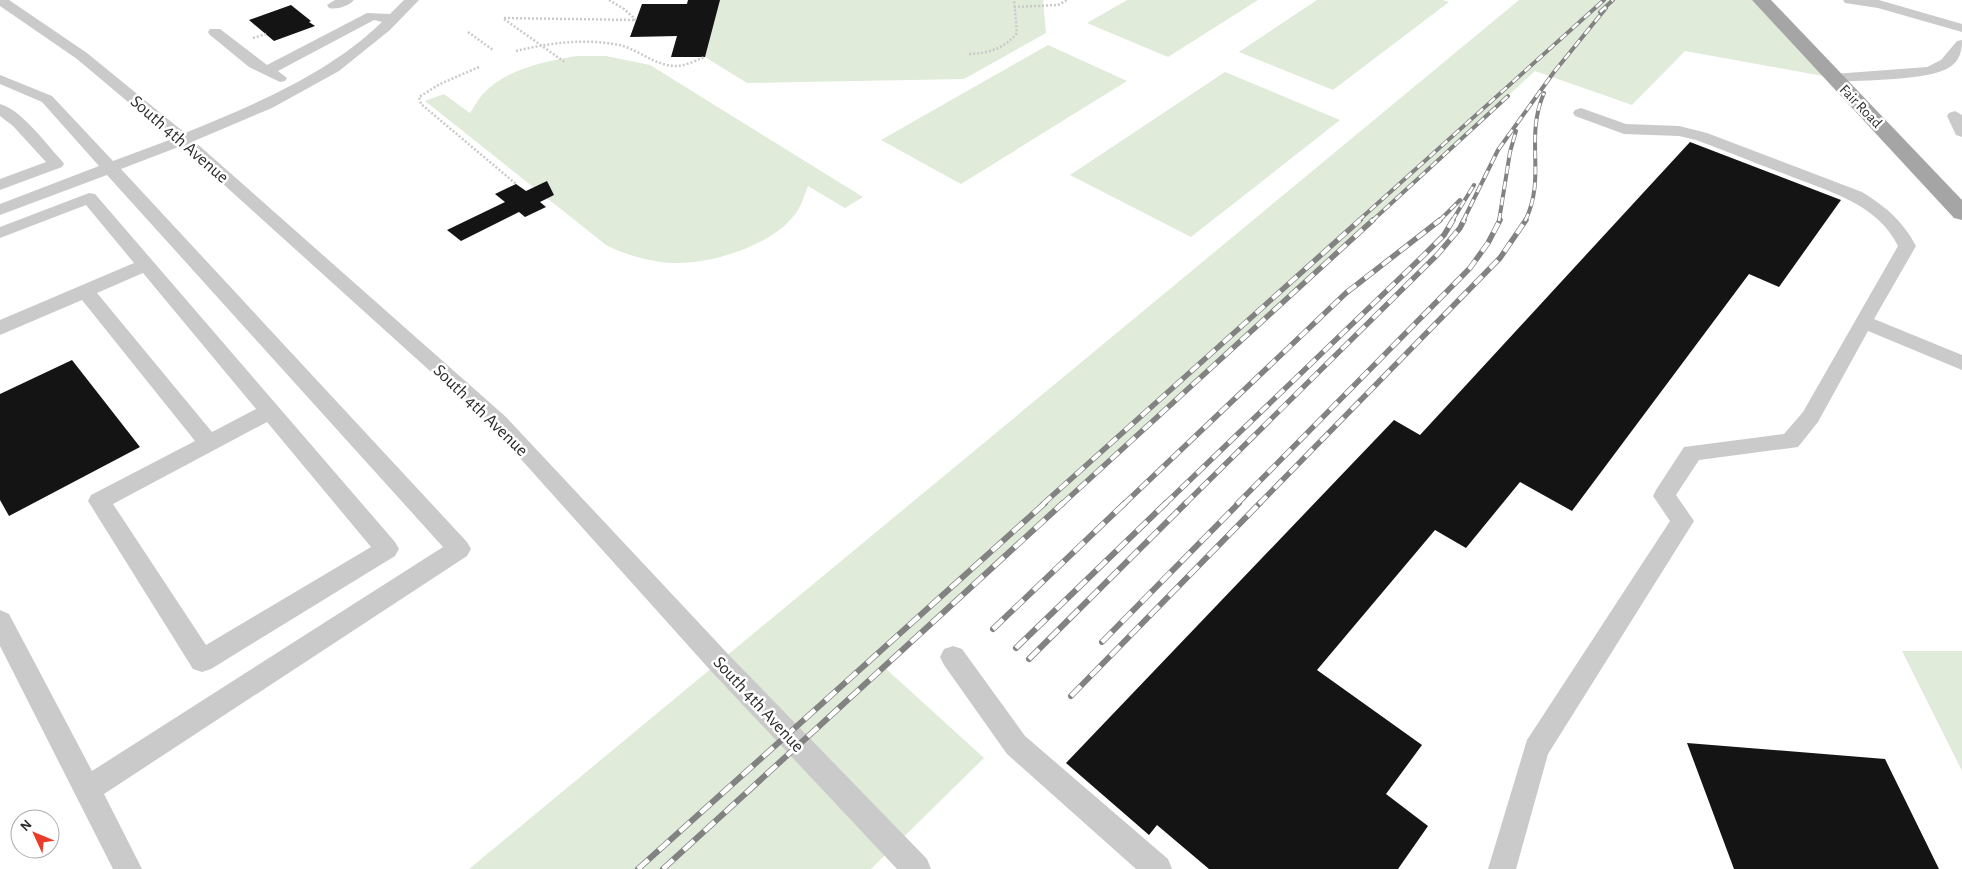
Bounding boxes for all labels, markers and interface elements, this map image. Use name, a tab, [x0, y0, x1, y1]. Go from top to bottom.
street label: Fair Road	[1837, 82, 1885, 131]
street label: South 4th Avenue	[127, 92, 232, 187]
street label: South 4th Avenue	[430, 361, 531, 460]
street label: South 4th Avenue	[710, 653, 807, 756]
north arrow	[10, 809, 60, 859]
text: N	[18, 817, 35, 834]

